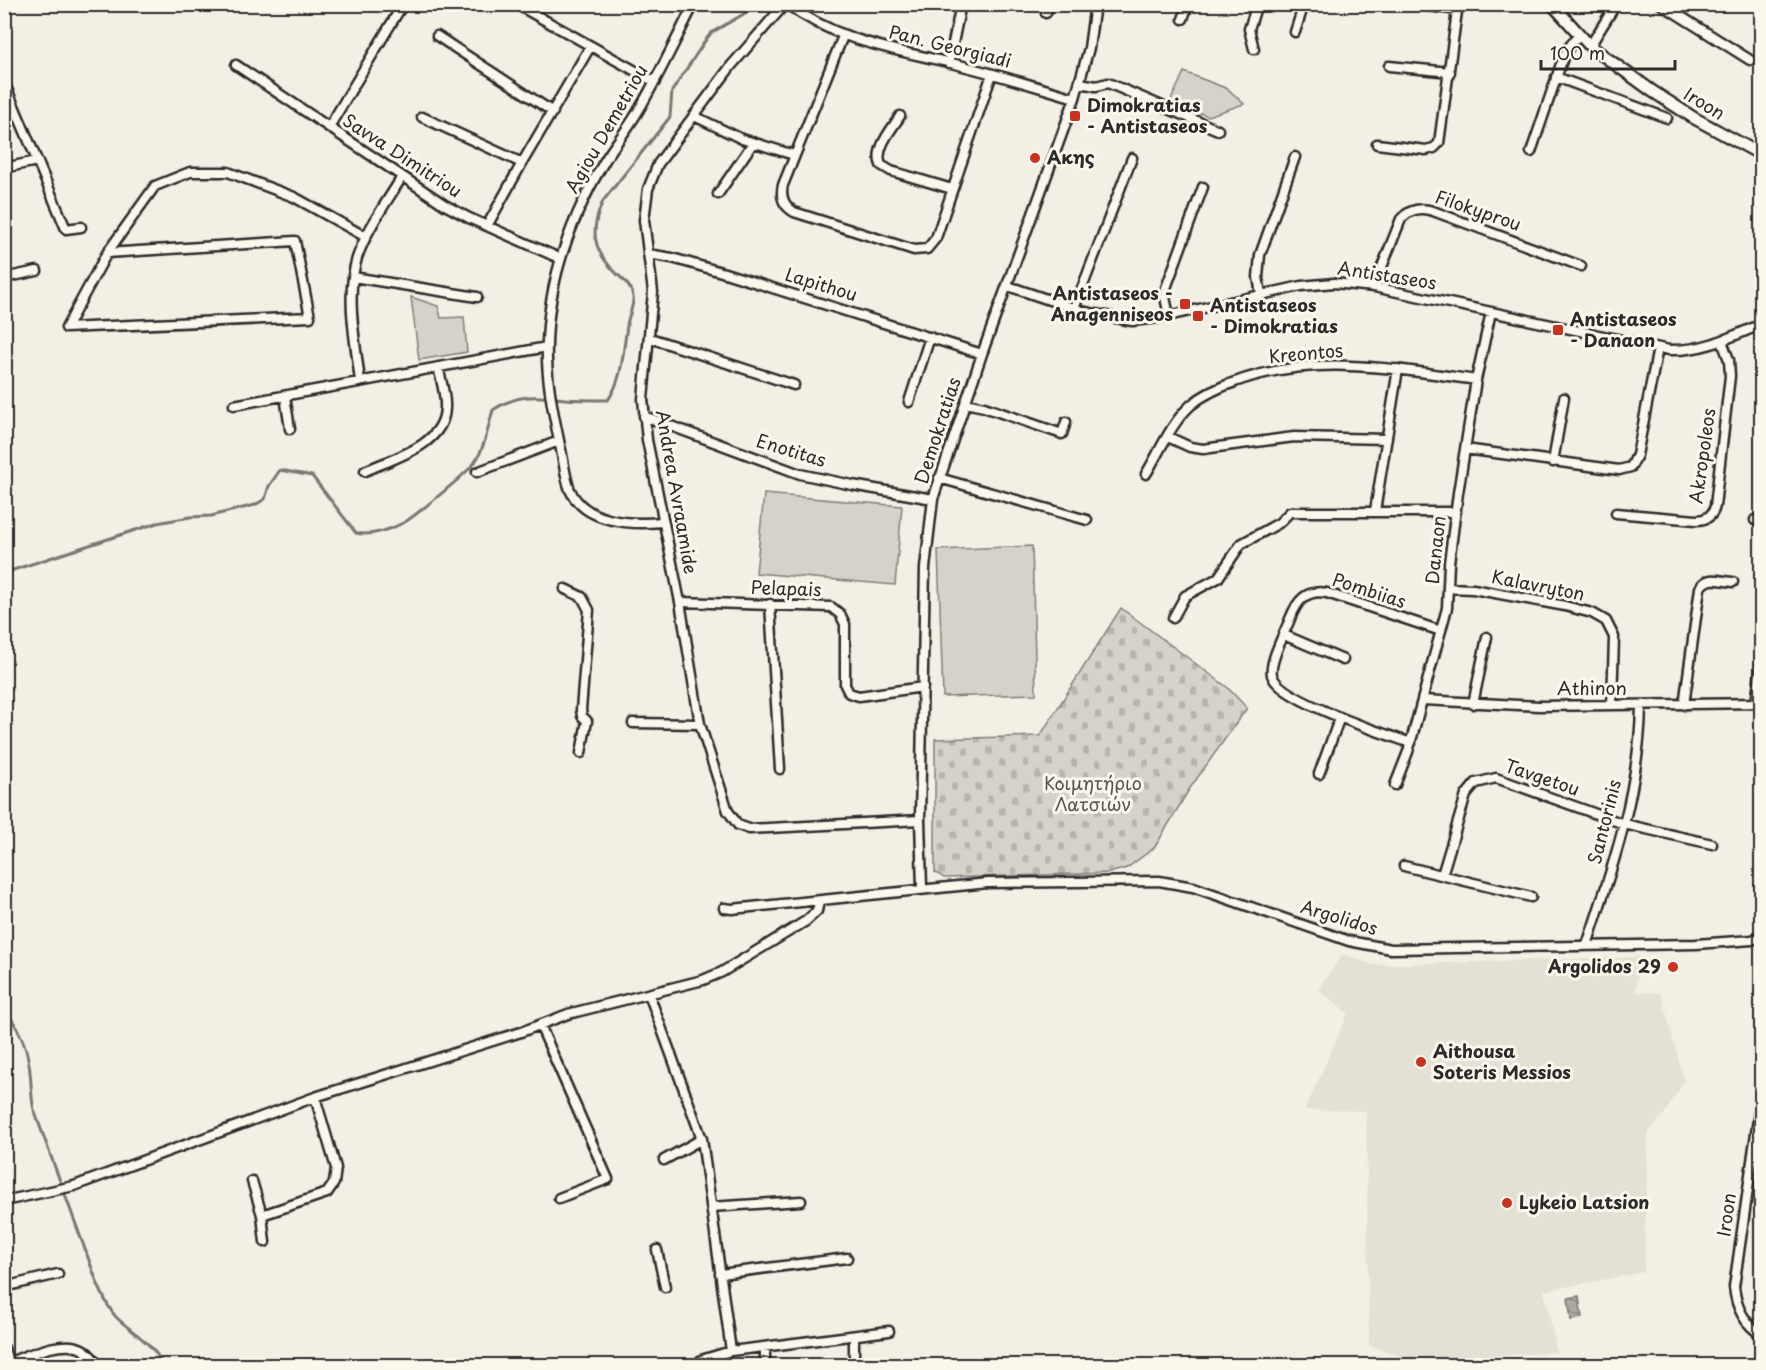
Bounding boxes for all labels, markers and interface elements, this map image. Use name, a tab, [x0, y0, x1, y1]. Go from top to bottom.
street label: Pan. Georgiadi	[886, 17, 1014, 74]
scale bar	[1541, 33, 1674, 71]
text: 100 m	[1550, 39, 1605, 66]
street label: Agiou Demetriou	[558, 59, 654, 198]
street label: Iroon	[1679, 80, 1731, 126]
place label: Dimokratias - Antistaseos	[1087, 91, 1208, 139]
street label: Savva Dimitriou	[338, 106, 468, 203]
marker: Dimokratias - Antistaseos	[1068, 109, 1082, 123]
place label: Ακης	[1047, 143, 1095, 170]
marker: Ακης	[1028, 151, 1042, 165]
street label: Filokyprou	[1432, 182, 1525, 237]
street label: Antistaseos	[1336, 253, 1439, 296]
street label: Lapithou	[782, 260, 861, 307]
place label: Antistaseos - Anagenniseos	[1050, 279, 1173, 327]
place label: Antistaseos - Dimokratias	[1210, 291, 1338, 339]
marker: Antistaseos - Anagenniseos	[1178, 297, 1192, 311]
place label: Antistaseos - Danaon	[1570, 305, 1677, 353]
marker: Antistaseos - Dimokratias	[1191, 309, 1205, 323]
marker: Antistaseos - Danaon	[1551, 323, 1565, 337]
street label: Kreontos	[1268, 336, 1344, 369]
street label: Demokratias	[907, 373, 967, 488]
street label: Akropoleos	[1681, 406, 1722, 505]
street label: Andrea Avraamide	[650, 408, 705, 576]
street label: Enotitas	[753, 426, 830, 473]
street label: Danaon	[1417, 514, 1452, 585]
street label: Kalavryton	[1489, 562, 1587, 607]
street label: Pombiias	[1329, 565, 1410, 614]
street label: Pelapais	[750, 573, 822, 602]
street label: Athinon	[1557, 674, 1627, 701]
street label: Tavgetou	[1502, 751, 1583, 802]
park label: Κοιμητήριο Λατσιών	[1044, 769, 1142, 817]
street label: Santorinis	[1580, 776, 1627, 867]
street label: Argolidos	[1298, 892, 1381, 941]
place label: Argolidos 29	[1547, 952, 1661, 979]
marker: Argolidos 29	[1666, 960, 1680, 974]
place label: Aithousa Soteris Messios	[1433, 1037, 1571, 1085]
marker: Aithousa Soteris Messios	[1414, 1055, 1428, 1069]
place label: Lykeio Latsion	[1519, 1188, 1649, 1215]
street label: Iroon	[1709, 1191, 1742, 1238]
marker: Lykeio Latsion	[1500, 1196, 1514, 1210]

